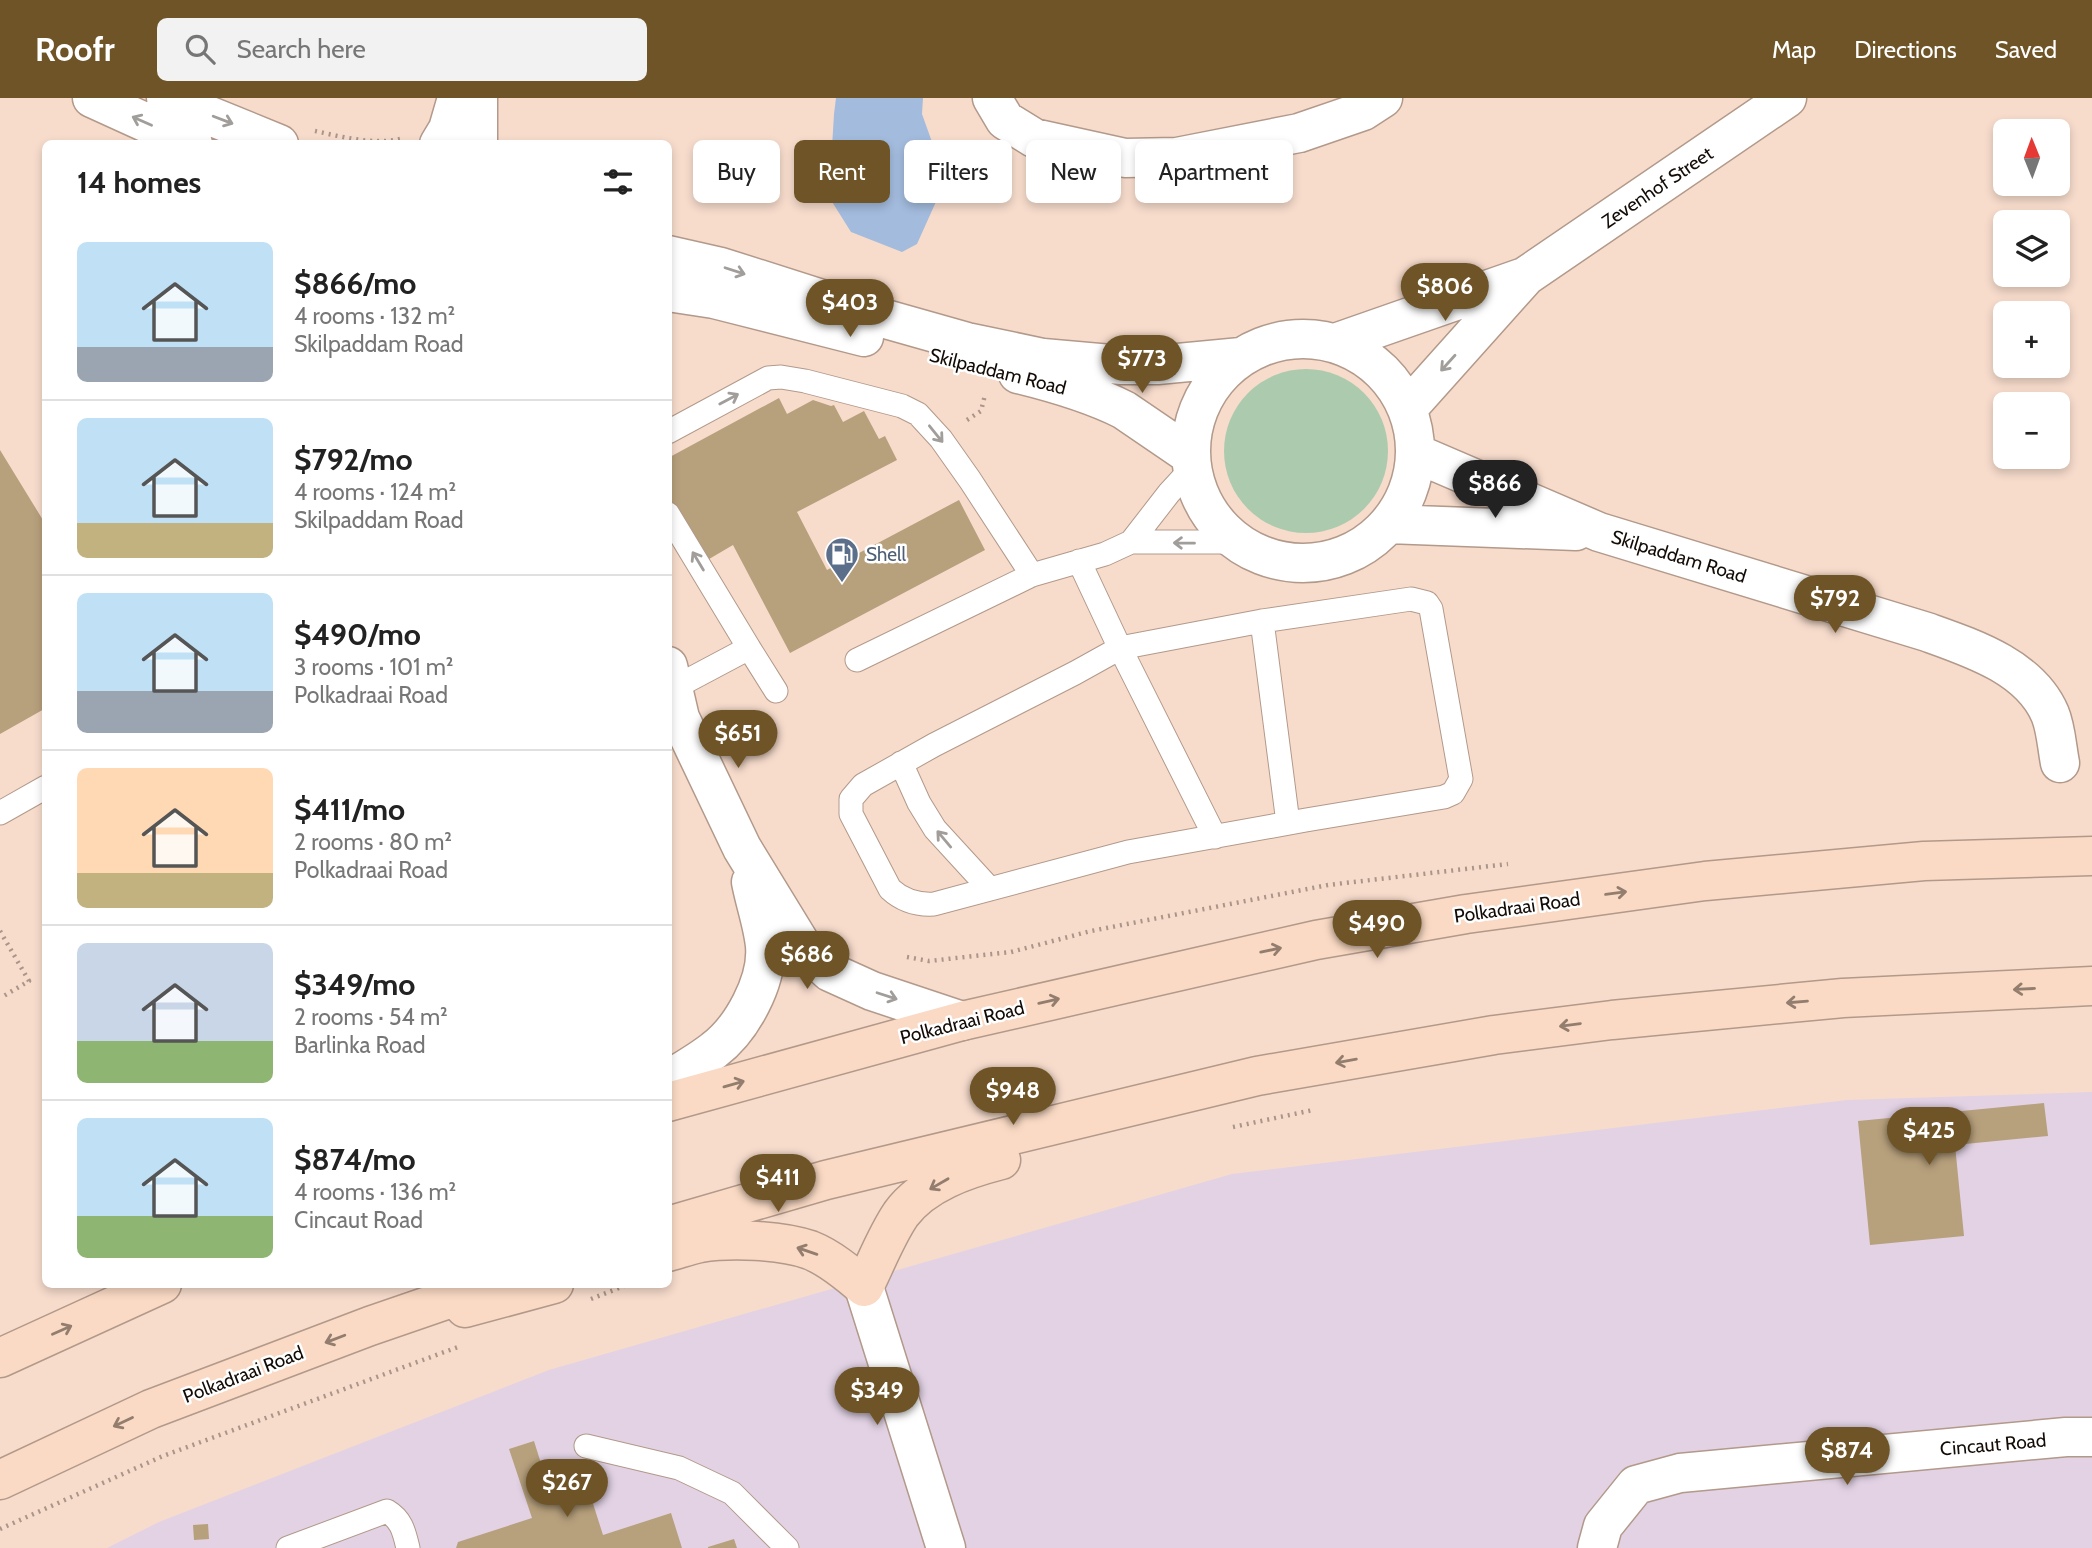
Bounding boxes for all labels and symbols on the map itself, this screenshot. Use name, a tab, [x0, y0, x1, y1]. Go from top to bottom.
one-way arrow	[132, 114, 153, 127]
one-way arrow	[212, 114, 233, 127]
north arrow	[1993, 119, 2070, 196]
street label: Zevenhof Street	[1597, 141, 1718, 233]
pin: $806	[1404, 264, 1486, 323]
one-way arrow	[724, 265, 746, 278]
pin: $403	[809, 280, 891, 339]
pin: $773	[1101, 336, 1183, 395]
street label: Skilpaddam Road	[927, 343, 1069, 400]
one-way arrow	[1440, 354, 1456, 372]
one-way arrow	[718, 392, 738, 406]
one-way arrow	[929, 425, 944, 443]
pin: $866	[1454, 460, 1536, 520]
street label: Skilpaddam Road	[1609, 525, 1749, 588]
fuel station icon: Shell	[823, 535, 861, 584]
one-way arrow	[1173, 536, 1196, 550]
place label: Shell	[866, 543, 906, 566]
one-way arrow	[690, 552, 704, 572]
pin: $792	[1794, 575, 1876, 635]
pin: $651	[697, 710, 779, 770]
one-way arrow	[936, 831, 952, 849]
one-way arrow	[1604, 886, 1627, 899]
street label: Polkadraai Road	[1452, 887, 1582, 928]
pin: $490	[1336, 900, 1418, 960]
pin: $686	[766, 932, 848, 991]
one-way arrow	[1259, 942, 1282, 956]
one-way arrow	[2013, 983, 2036, 996]
one-way arrow	[876, 990, 898, 1003]
one-way arrow	[1037, 994, 1060, 1007]
street label: Polkadraai Road	[898, 996, 1027, 1049]
one-way arrow	[1786, 996, 1809, 1009]
one-way arrow	[1560, 1019, 1582, 1032]
one-way arrow	[1335, 1055, 1358, 1068]
pin: $948	[972, 1068, 1054, 1127]
one-way arrow	[723, 1076, 745, 1089]
pin: $425	[1888, 1108, 1970, 1167]
pin: $411	[737, 1154, 819, 1214]
one-way arrow	[929, 1178, 950, 1191]
one-way arrow	[797, 1244, 819, 1256]
one-way arrow	[51, 1323, 72, 1336]
one-way arrow	[324, 1334, 346, 1346]
street label: Polkadraai Road	[180, 1341, 307, 1408]
pin: $349	[836, 1368, 918, 1427]
one-way arrow	[113, 1416, 134, 1429]
pin: $874	[1806, 1428, 1888, 1487]
street label: Cincaut Road	[1939, 1428, 2047, 1461]
pin: $267	[526, 1460, 608, 1519]

